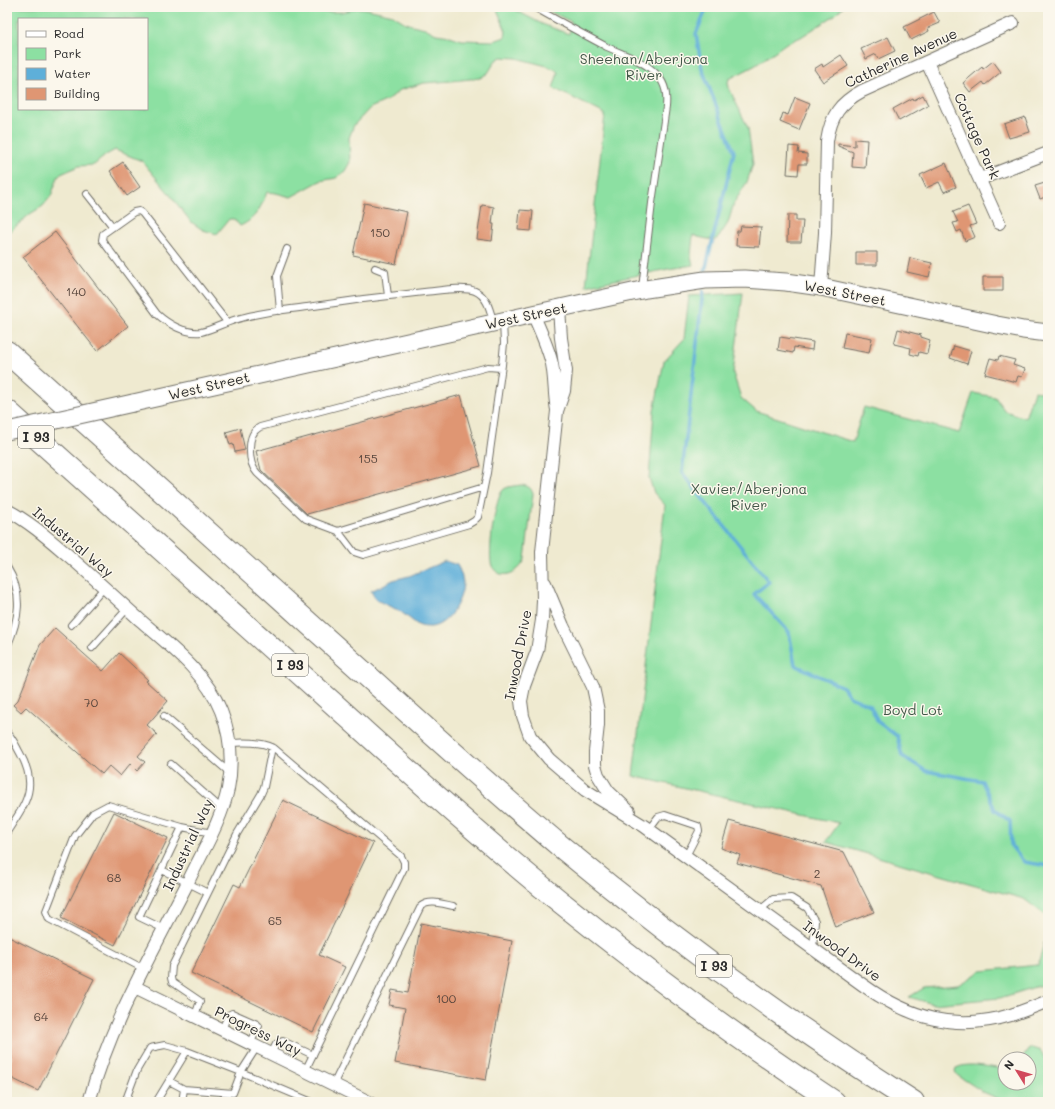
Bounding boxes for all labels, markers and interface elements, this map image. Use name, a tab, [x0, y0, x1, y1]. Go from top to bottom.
legend	[18, 18, 148, 110]
street label: Catherine Avenue	[841, 23, 960, 92]
text: Road	[54, 25, 84, 41]
text: Park	[54, 45, 81, 61]
park label: Sheehan/Aberjona River	[580, 49, 708, 84]
text: Water	[54, 65, 91, 81]
text: Building	[54, 85, 100, 101]
street label: Cottage Park	[950, 90, 1005, 182]
house number: 150	[370, 224, 390, 240]
street label: West Street	[803, 275, 888, 310]
house number: 140	[66, 283, 87, 299]
street label: West Street	[483, 298, 568, 333]
street label: West Street	[166, 367, 251, 404]
road number: I 93	[18, 426, 54, 448]
house number: 155	[358, 450, 378, 466]
park label: Xavier/Aberjona River	[691, 479, 807, 514]
street label: Industrial Way	[29, 502, 118, 581]
street label: Inwood Drive	[499, 608, 536, 702]
road number: I 93	[272, 654, 308, 676]
house number: 70	[84, 694, 99, 710]
park label: Boyd Lot	[883, 700, 943, 719]
street label: Industrial Way	[158, 796, 217, 894]
house number: 2	[814, 865, 820, 881]
house number: 68	[107, 869, 121, 885]
house number: 65	[268, 912, 282, 928]
street label: Inwood Drive	[800, 916, 885, 985]
road number: I 93	[696, 955, 732, 977]
house number: 100	[436, 990, 457, 1006]
street label: Progress Way	[212, 1001, 305, 1060]
house number: 64	[34, 1008, 48, 1024]
north arrow	[997, 1051, 1037, 1091]
text: N	[1000, 1057, 1017, 1073]

